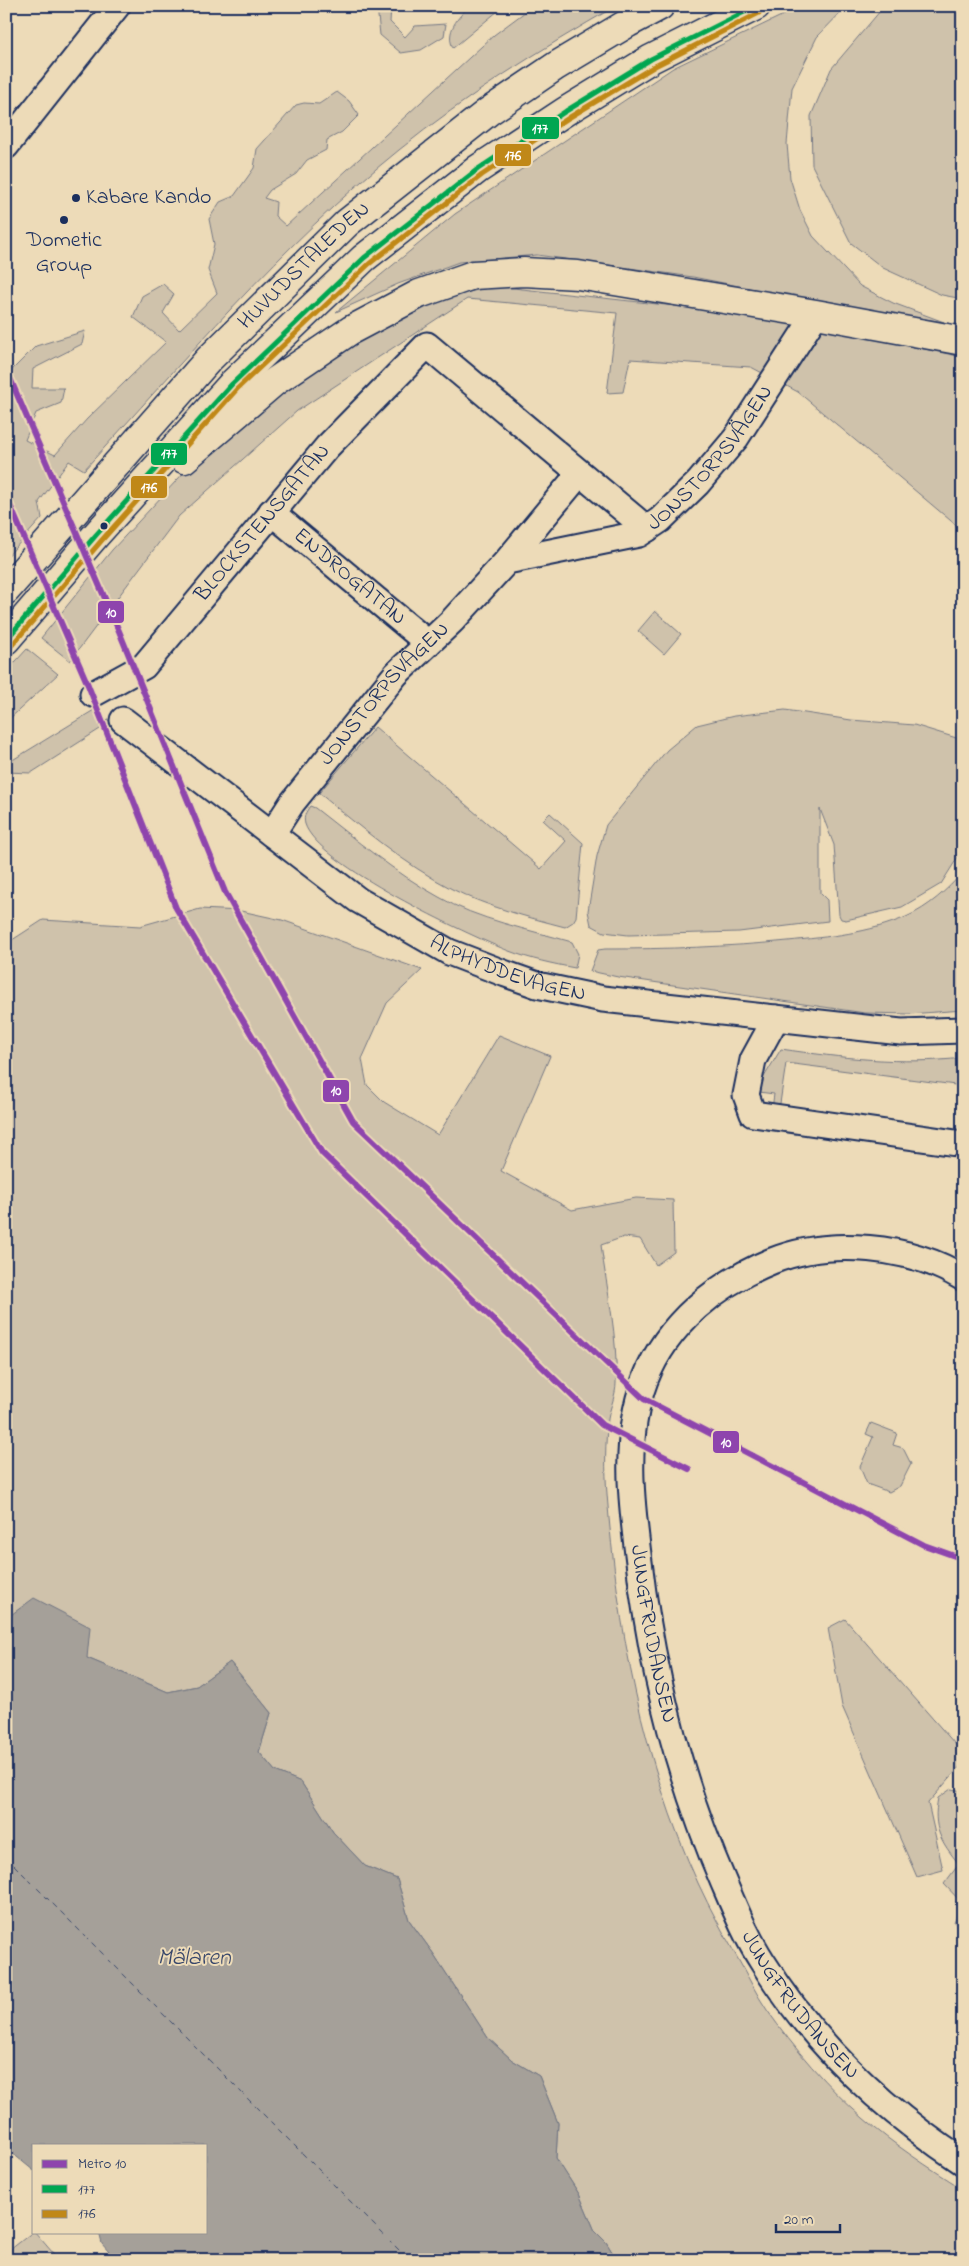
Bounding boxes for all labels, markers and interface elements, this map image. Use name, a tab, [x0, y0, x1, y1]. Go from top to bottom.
line badge: 177	[521, 116, 560, 140]
text: 177	[532, 119, 548, 140]
line badge: 176	[494, 143, 532, 167]
text: 176	[505, 146, 522, 167]
place label: Kabare Kando	[86, 182, 211, 214]
marker: Kabare Kando	[70, 192, 82, 204]
street label: HUVUDSTALEDEN	[231, 194, 378, 338]
marker: Dometic Group	[58, 214, 70, 226]
place label: Dometic Group	[25, 225, 102, 282]
street label: JONSTORPSVÄGEN	[641, 379, 782, 540]
street label: BLOCKSTENSGATAN	[187, 437, 339, 610]
line badge: 177	[150, 442, 188, 466]
text: 177	[161, 444, 177, 465]
line badge: 176	[130, 475, 168, 499]
text: 176	[141, 478, 158, 499]
unlabelled marker	[99, 521, 109, 531]
street label: ENDROGATAN	[286, 521, 413, 634]
line badge: 10	[97, 600, 125, 624]
text: 10	[106, 603, 116, 624]
street label: JONSTORPSVÄGEN	[312, 615, 457, 773]
street label: ALPHYDDEVÄGEN	[423, 928, 589, 1011]
line badge: 10	[322, 1079, 350, 1103]
text: 10	[331, 1081, 341, 1102]
line badge: 10	[712, 1430, 740, 1454]
text: 10	[721, 1433, 731, 1454]
street label: JUNGFRUDANSEN	[621, 1543, 684, 1726]
street label: JUNGFRUDANSEN	[732, 1926, 866, 2087]
water label: Mälaren	[157, 1941, 232, 1976]
legend	[32, 2144, 208, 2234]
text: Metro 10	[78, 2153, 127, 2175]
text: 177	[78, 2179, 95, 2201]
scale bar	[776, 2201, 840, 2233]
text: 176	[78, 2203, 96, 2225]
text: 20 m	[784, 2209, 814, 2231]

